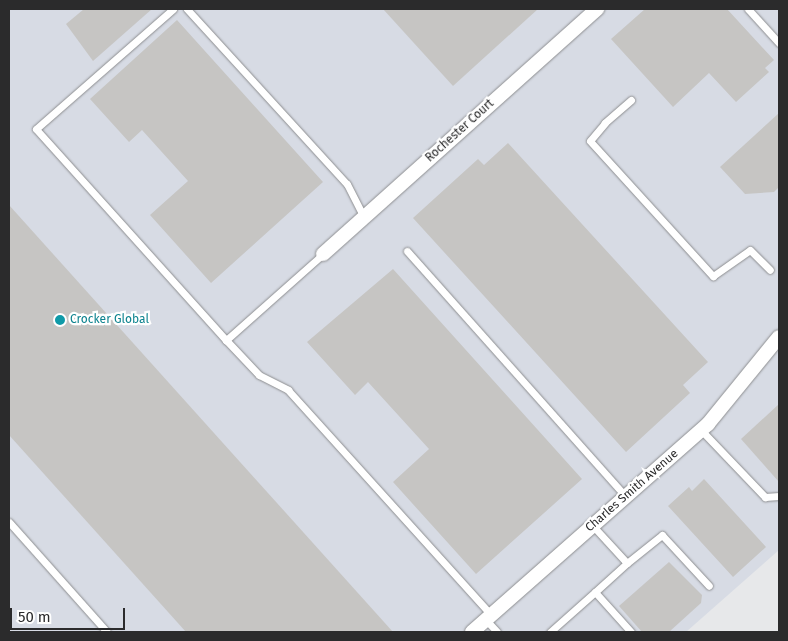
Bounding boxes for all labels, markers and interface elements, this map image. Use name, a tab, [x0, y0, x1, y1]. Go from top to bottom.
street label: Rochester Court	[423, 97, 497, 165]
place label: Crocker Global	[70, 313, 149, 327]
marker: Crocker Global	[54, 314, 66, 326]
street label: Charles Smith Avenue	[583, 447, 681, 535]
scale bar	[12, 598, 128, 630]
text: 50 m	[18, 608, 51, 626]

